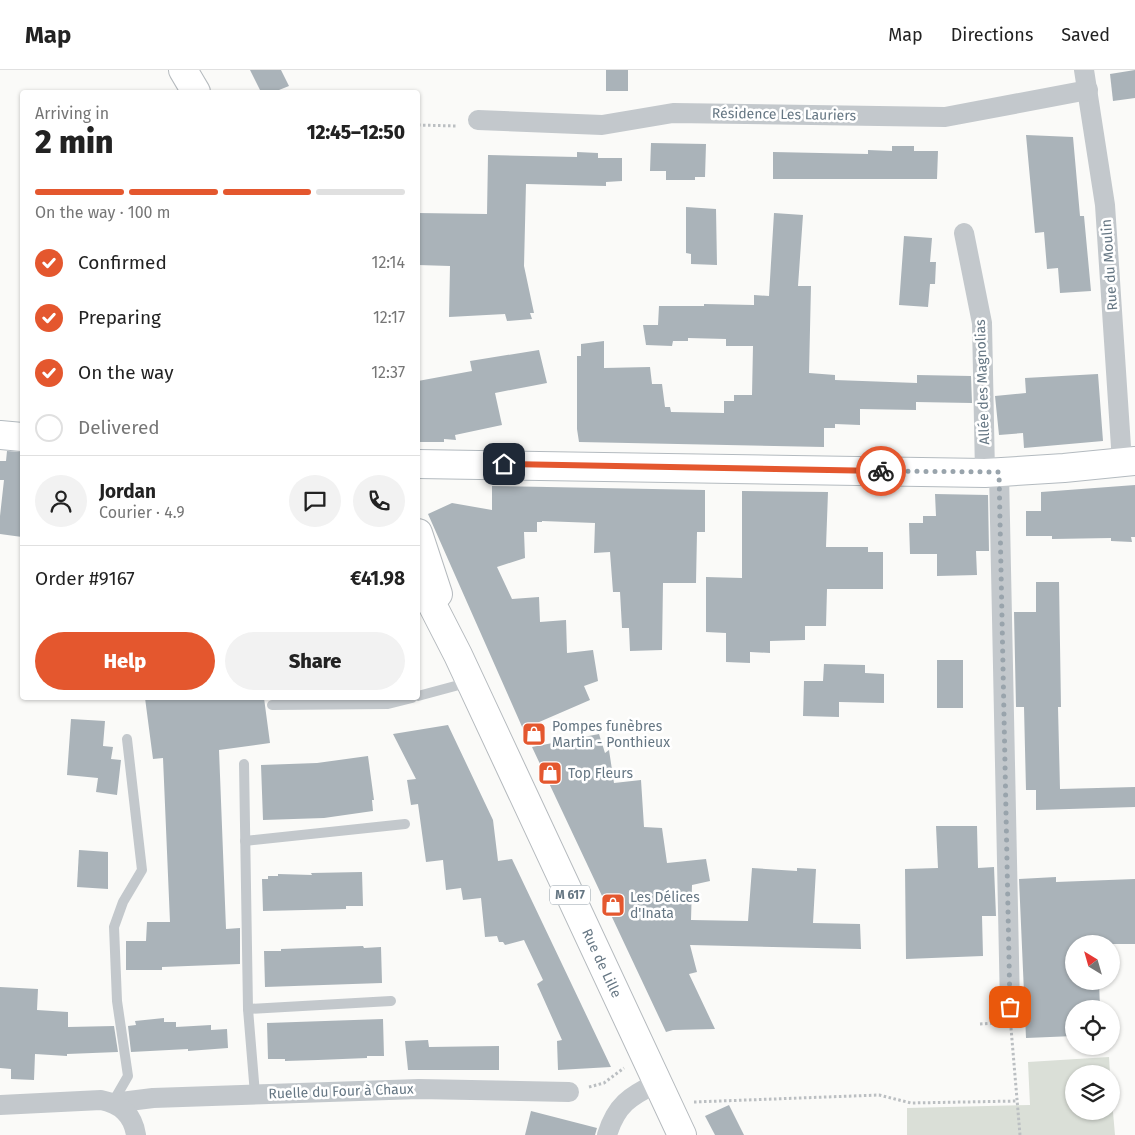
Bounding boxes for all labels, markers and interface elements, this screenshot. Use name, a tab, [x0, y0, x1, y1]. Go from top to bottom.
text: Map	[25, 21, 71, 49]
text: Map	[888, 24, 923, 46]
text: Directions	[951, 24, 1033, 46]
text: Saved	[1061, 24, 1110, 46]
text: Arriving in	[35, 104, 109, 123]
street label: Résidence Les Lauriers	[712, 105, 857, 124]
text: 12:45–12:50	[307, 121, 405, 144]
text: 2 min	[35, 123, 113, 161]
text: On the way · 100 m	[35, 203, 170, 222]
street label: Rue du Moulin	[1098, 219, 1121, 311]
icon: check	[35, 249, 63, 277]
text: Confirmed	[78, 251, 167, 274]
text: 12:14	[372, 253, 405, 272]
icon: check	[35, 304, 63, 332]
text: Preparing	[78, 306, 161, 329]
text: 12:17	[373, 308, 405, 327]
street label: Allée des Magnolias	[972, 319, 993, 445]
icon: check	[35, 359, 63, 387]
text: On the way	[78, 361, 174, 384]
text: 12:37	[371, 363, 405, 382]
text: Delivered	[78, 416, 160, 439]
pin	[483, 443, 525, 485]
courier	[856, 446, 906, 496]
icon: home	[490, 450, 518, 478]
icon: bike	[867, 457, 895, 485]
button: person	[35, 475, 87, 527]
button: chat	[289, 475, 341, 527]
button: phone	[353, 475, 405, 527]
text: Jordan	[99, 480, 156, 503]
text: Courier · 4.9	[99, 503, 185, 522]
text: Order #9167	[35, 567, 135, 590]
text: €41.98	[350, 567, 405, 590]
button: Help	[35, 632, 215, 690]
button: Share	[225, 632, 405, 690]
place label: Pompes funèbres Martin - Ponthieux	[552, 718, 670, 751]
shop icon: Pompes funèbres Martin - Ponthieux	[521, 721, 547, 747]
shop icon: Top Fleurs	[537, 760, 563, 786]
place label: Top Fleurs	[568, 765, 633, 782]
road number: M 617	[550, 886, 590, 904]
place label: Les Délices d'Inata	[630, 889, 700, 922]
shop icon: Les Délices d'Inata	[600, 892, 626, 918]
street label: Rue de Lille	[578, 926, 625, 1000]
north arrow	[1065, 935, 1120, 990]
map controls	[1065, 935, 1120, 1120]
pin	[989, 986, 1031, 1028]
icon: bag	[996, 993, 1024, 1021]
button: locate	[1065, 1000, 1120, 1055]
button: layers	[1065, 1065, 1120, 1120]
street label: Ruelle du Four à Chaux	[268, 1080, 414, 1103]

